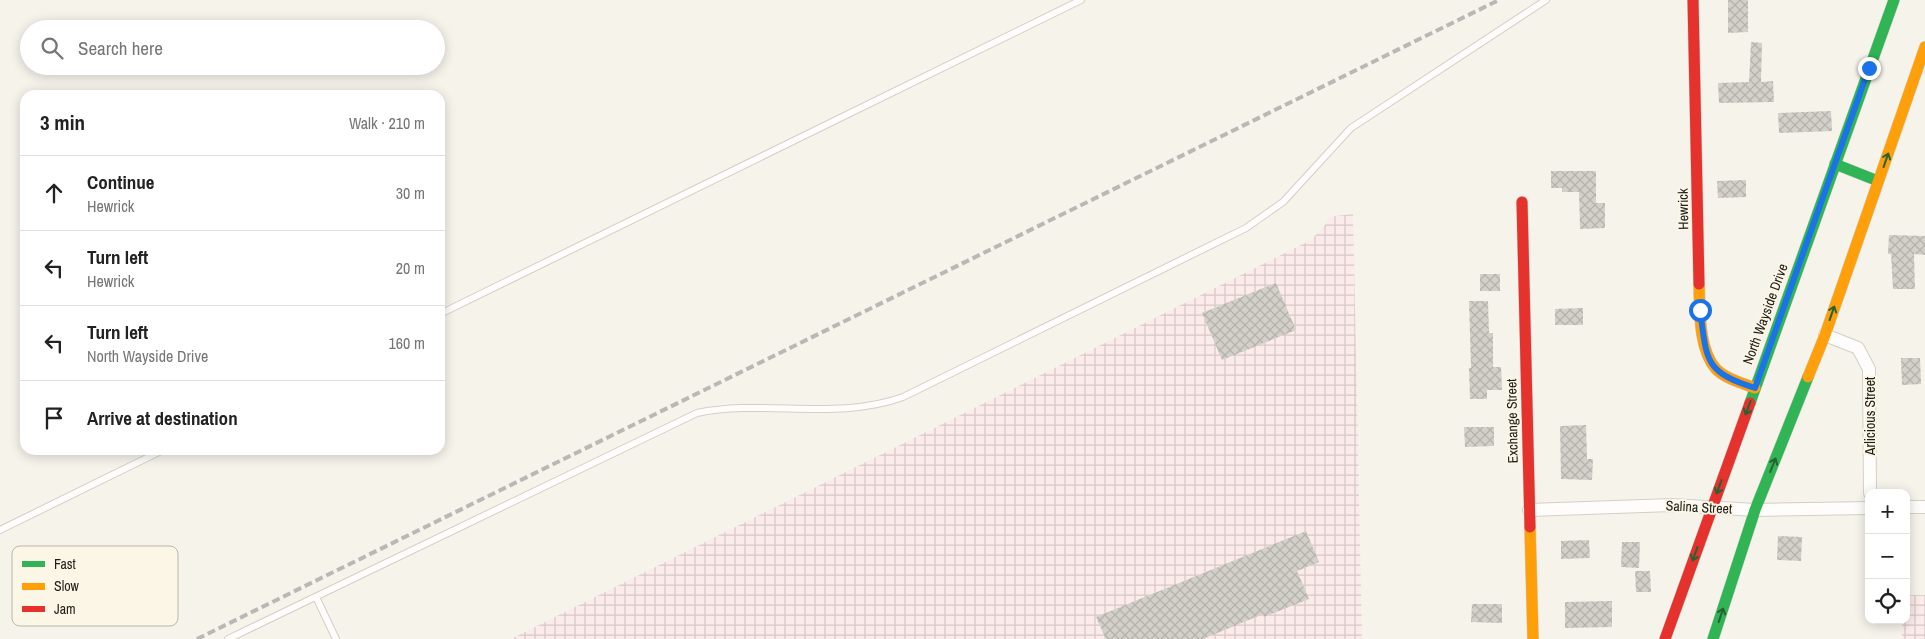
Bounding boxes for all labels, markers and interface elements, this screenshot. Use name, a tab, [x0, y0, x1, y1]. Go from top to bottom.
search box	[20, 20, 445, 75]
icon: search	[38, 34, 66, 62]
text: Search here	[78, 35, 163, 61]
route end	[1858, 57, 1881, 80]
text: 3 min	[40, 108, 85, 137]
text: Walk · 210 m	[349, 112, 425, 134]
one-way arrow	[1882, 153, 1891, 168]
text: Continue	[87, 169, 155, 195]
icon: ahead	[40, 179, 68, 207]
text: 30 m	[396, 182, 425, 204]
street label: Hewrick	[1674, 188, 1692, 230]
text: Hewrick	[87, 195, 134, 217]
text: Turn left	[87, 244, 148, 270]
icon: left	[40, 254, 68, 282]
text: 20 m	[396, 257, 425, 279]
street label: North Wayside Drive	[1738, 261, 1792, 367]
text: Hewrick	[87, 270, 134, 292]
route start	[1689, 299, 1712, 322]
one-way arrow	[1828, 306, 1838, 322]
text: Turn left	[87, 319, 148, 345]
icon: left	[40, 329, 68, 357]
text: 160 m	[389, 332, 425, 354]
text: North Wayside Drive	[87, 345, 208, 367]
street label: Arlicious Street	[1861, 377, 1879, 456]
street label: Exchange Street	[1502, 378, 1522, 464]
one-way arrow	[1743, 400, 1752, 415]
icon: arrive	[40, 404, 68, 432]
text: Arrive at destination	[87, 405, 238, 431]
one-way arrow	[1769, 458, 1778, 473]
one-way arrow	[1714, 478, 1723, 494]
map controls	[1865, 489, 1910, 624]
button: +	[1865, 489, 1910, 534]
street label: Salina Street	[1665, 496, 1733, 518]
button: −	[1865, 534, 1910, 579]
one-way arrow	[1690, 545, 1699, 561]
legend	[12, 546, 178, 626]
text: Fast	[54, 555, 76, 573]
text: Slow	[54, 577, 80, 595]
button: locate	[1865, 579, 1910, 624]
text: Jam	[54, 600, 76, 618]
one-way arrow	[1716, 607, 1726, 623]

